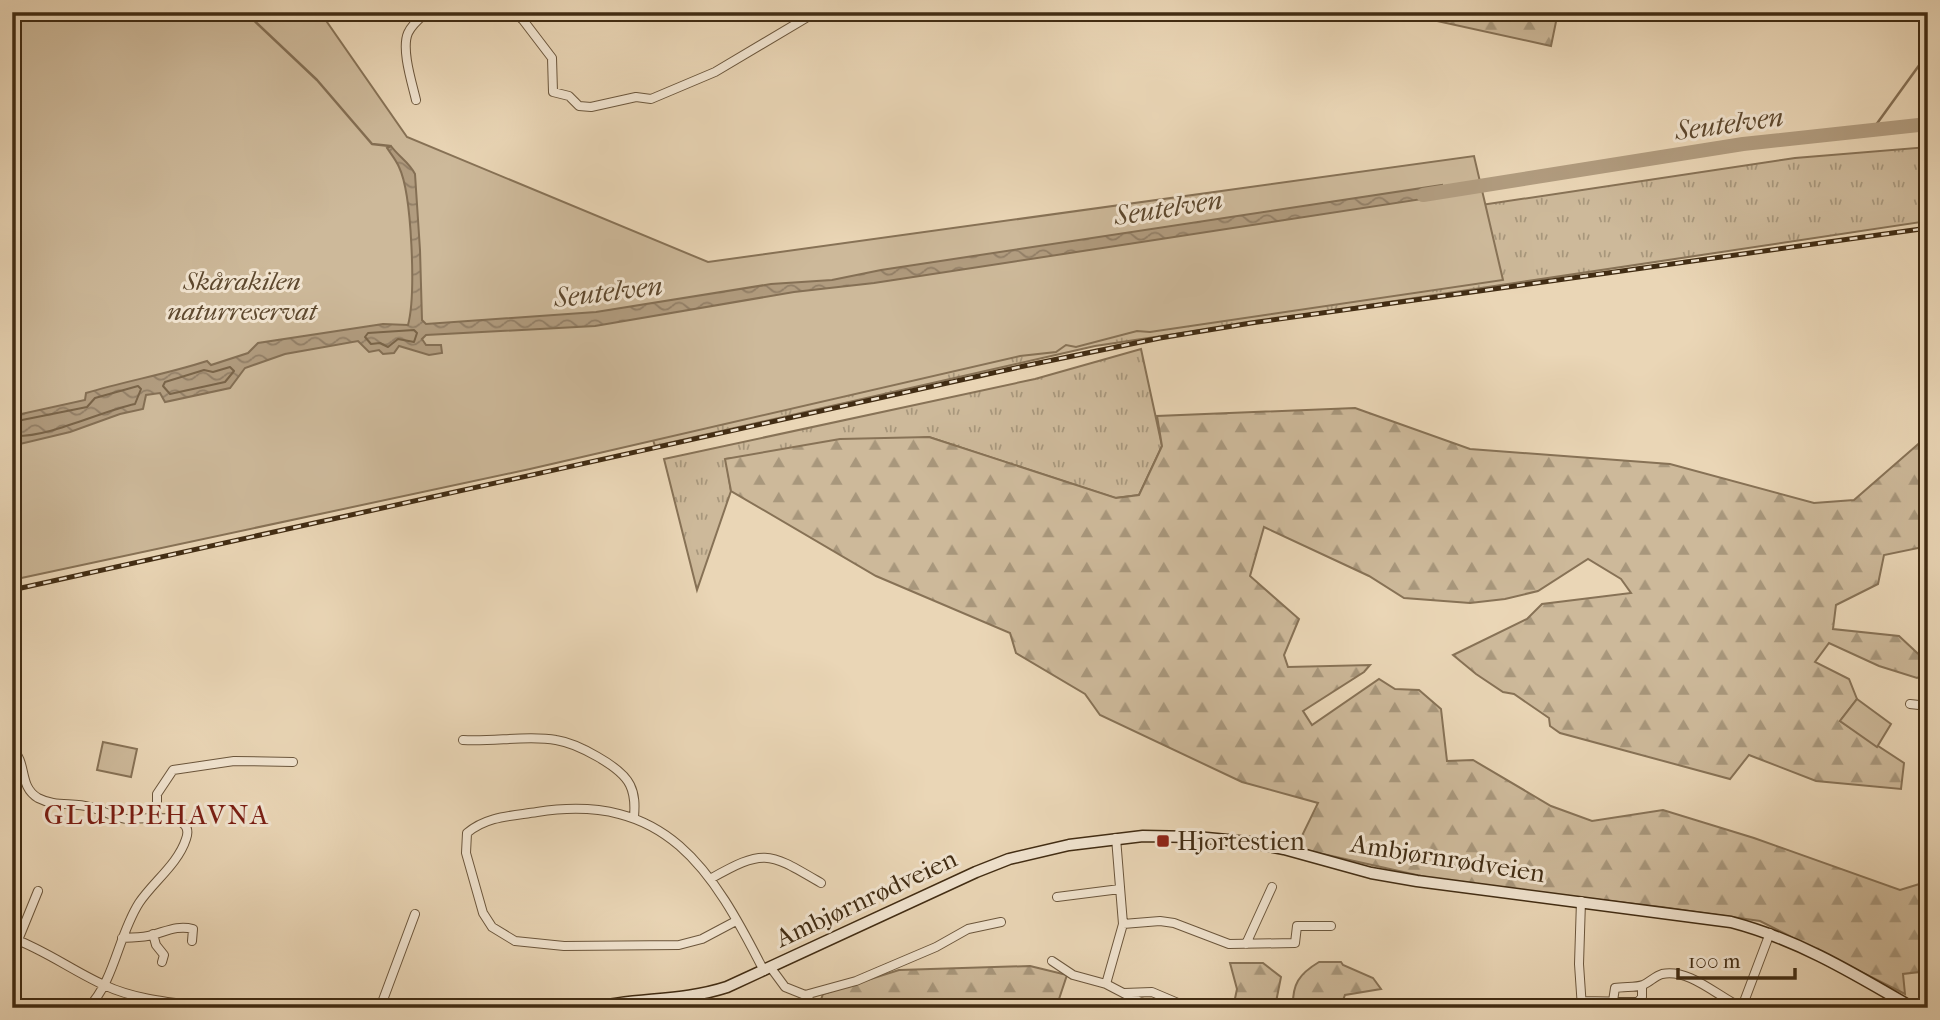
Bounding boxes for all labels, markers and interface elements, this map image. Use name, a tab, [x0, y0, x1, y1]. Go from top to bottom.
water label: Seutelven	[1672, 100, 1786, 148]
water label: Seutelven	[1110, 183, 1225, 233]
park label: Skårakilen naturreservat	[167, 266, 319, 327]
water label: Seutelven	[551, 268, 664, 315]
district label: GLUPPEHAVNA	[44, 798, 270, 831]
place label: Hjortestien	[1177, 826, 1305, 857]
street label: Ambjørnrødveien	[1347, 828, 1547, 889]
marker: Hjortestien	[1155, 833, 1171, 849]
street label: Ambjørnrødveien	[770, 843, 962, 954]
scale bar	[1678, 936, 1795, 980]
text: 100 m	[1688, 949, 1741, 973]

